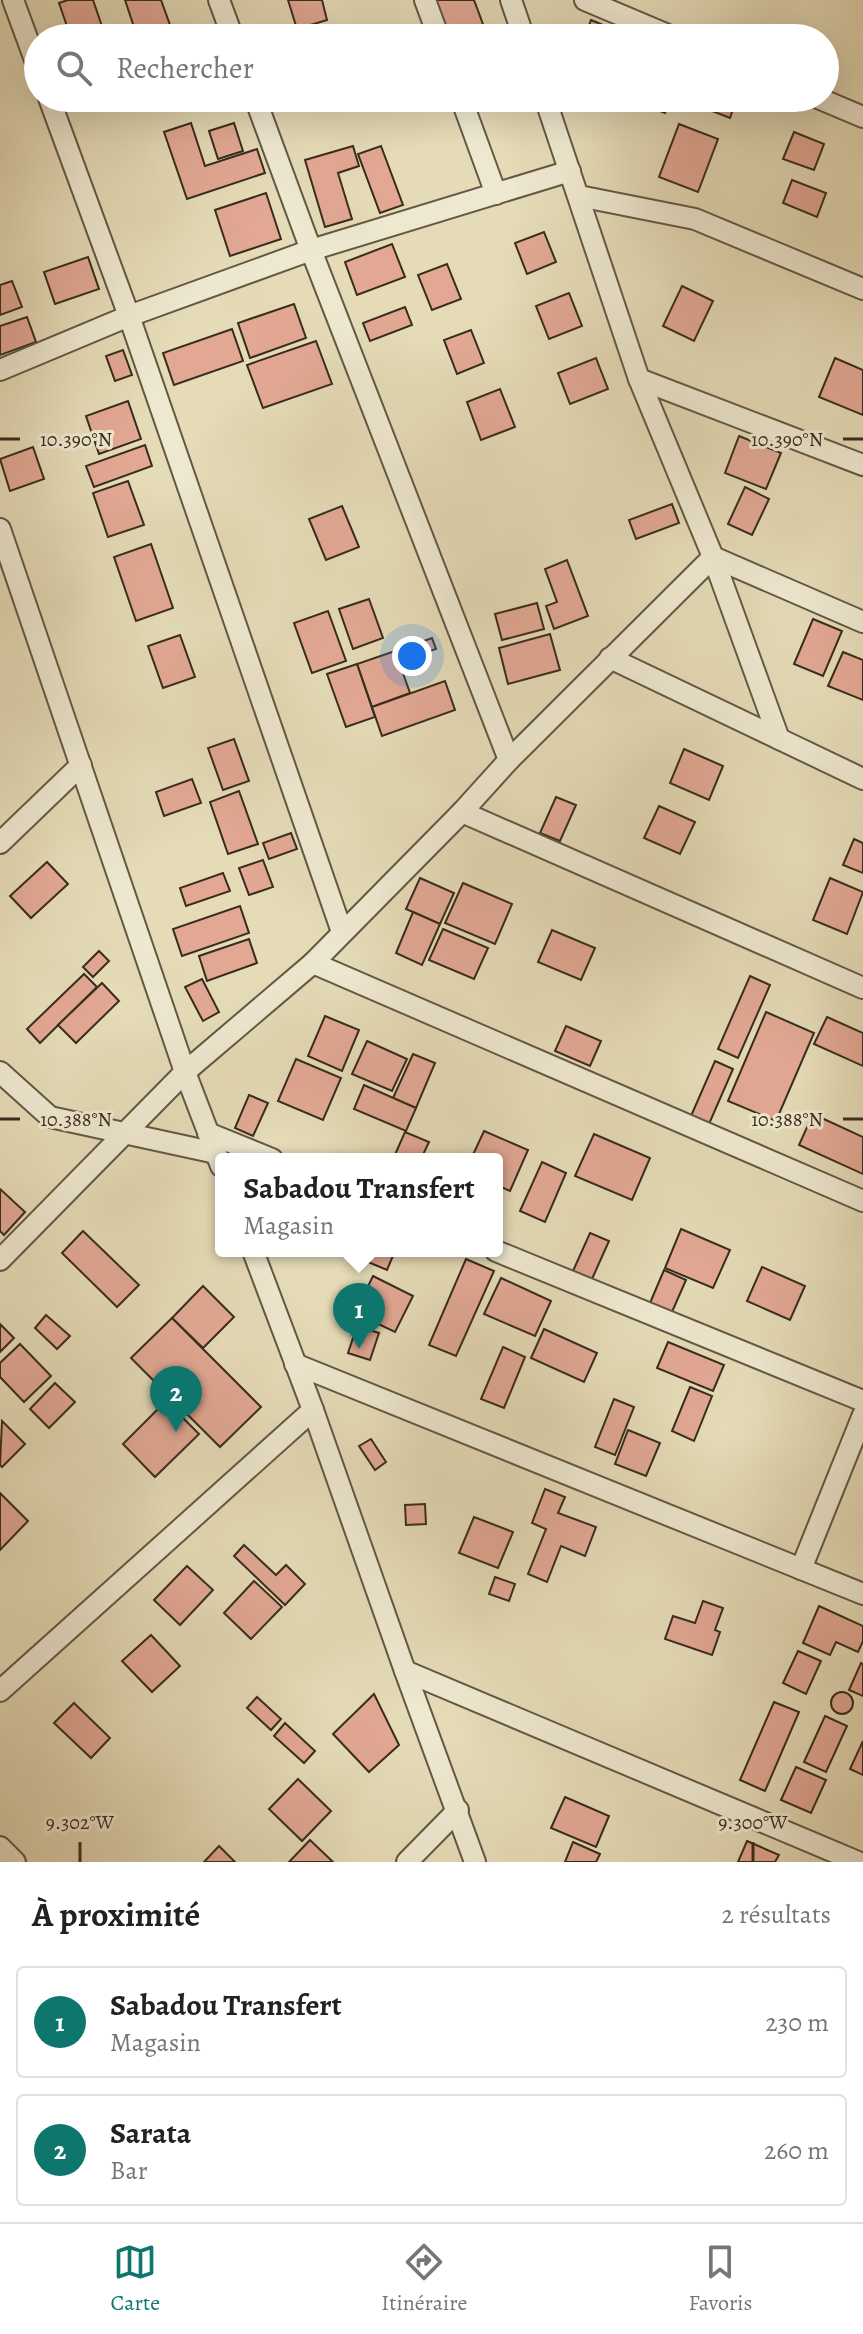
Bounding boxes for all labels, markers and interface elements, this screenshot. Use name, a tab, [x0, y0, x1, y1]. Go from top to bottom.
search box	[24, 24, 839, 112]
icon: search	[52, 46, 96, 90]
text: Rechercher	[116, 48, 254, 88]
text: 10.390°N	[40, 426, 112, 453]
text: 10.390°N	[751, 426, 823, 453]
your location	[392, 636, 432, 676]
text: 10.388°N	[40, 1106, 112, 1133]
text: 10.388°N	[751, 1106, 823, 1133]
popup	[215, 1153, 503, 1257]
text: Sabadou Transfert	[243, 1168, 475, 1208]
text: Magasin	[243, 1208, 334, 1243]
pin: 1	[333, 1283, 385, 1349]
pin: 2	[150, 1366, 202, 1432]
text: 9.302°W	[46, 1809, 115, 1836]
text: 9.300°W	[718, 1809, 788, 1836]
text: À proximité	[32, 1891, 200, 1938]
text: 2 résultats	[722, 1897, 831, 1932]
text: Sabadou Transfert	[110, 1985, 342, 2025]
text: 1	[55, 2005, 65, 2040]
text: 230 m	[765, 2005, 829, 2040]
text: Magasin	[110, 2025, 201, 2060]
text: Sarata	[110, 2113, 191, 2153]
text: 2	[54, 2133, 66, 2168]
text: 260 m	[764, 2133, 829, 2168]
text: Bar	[110, 2153, 148, 2188]
tab: Carte	[111, 2240, 160, 2318]
tab: Itinéraire	[381, 2240, 467, 2318]
tab: Favoris	[688, 2240, 752, 2318]

